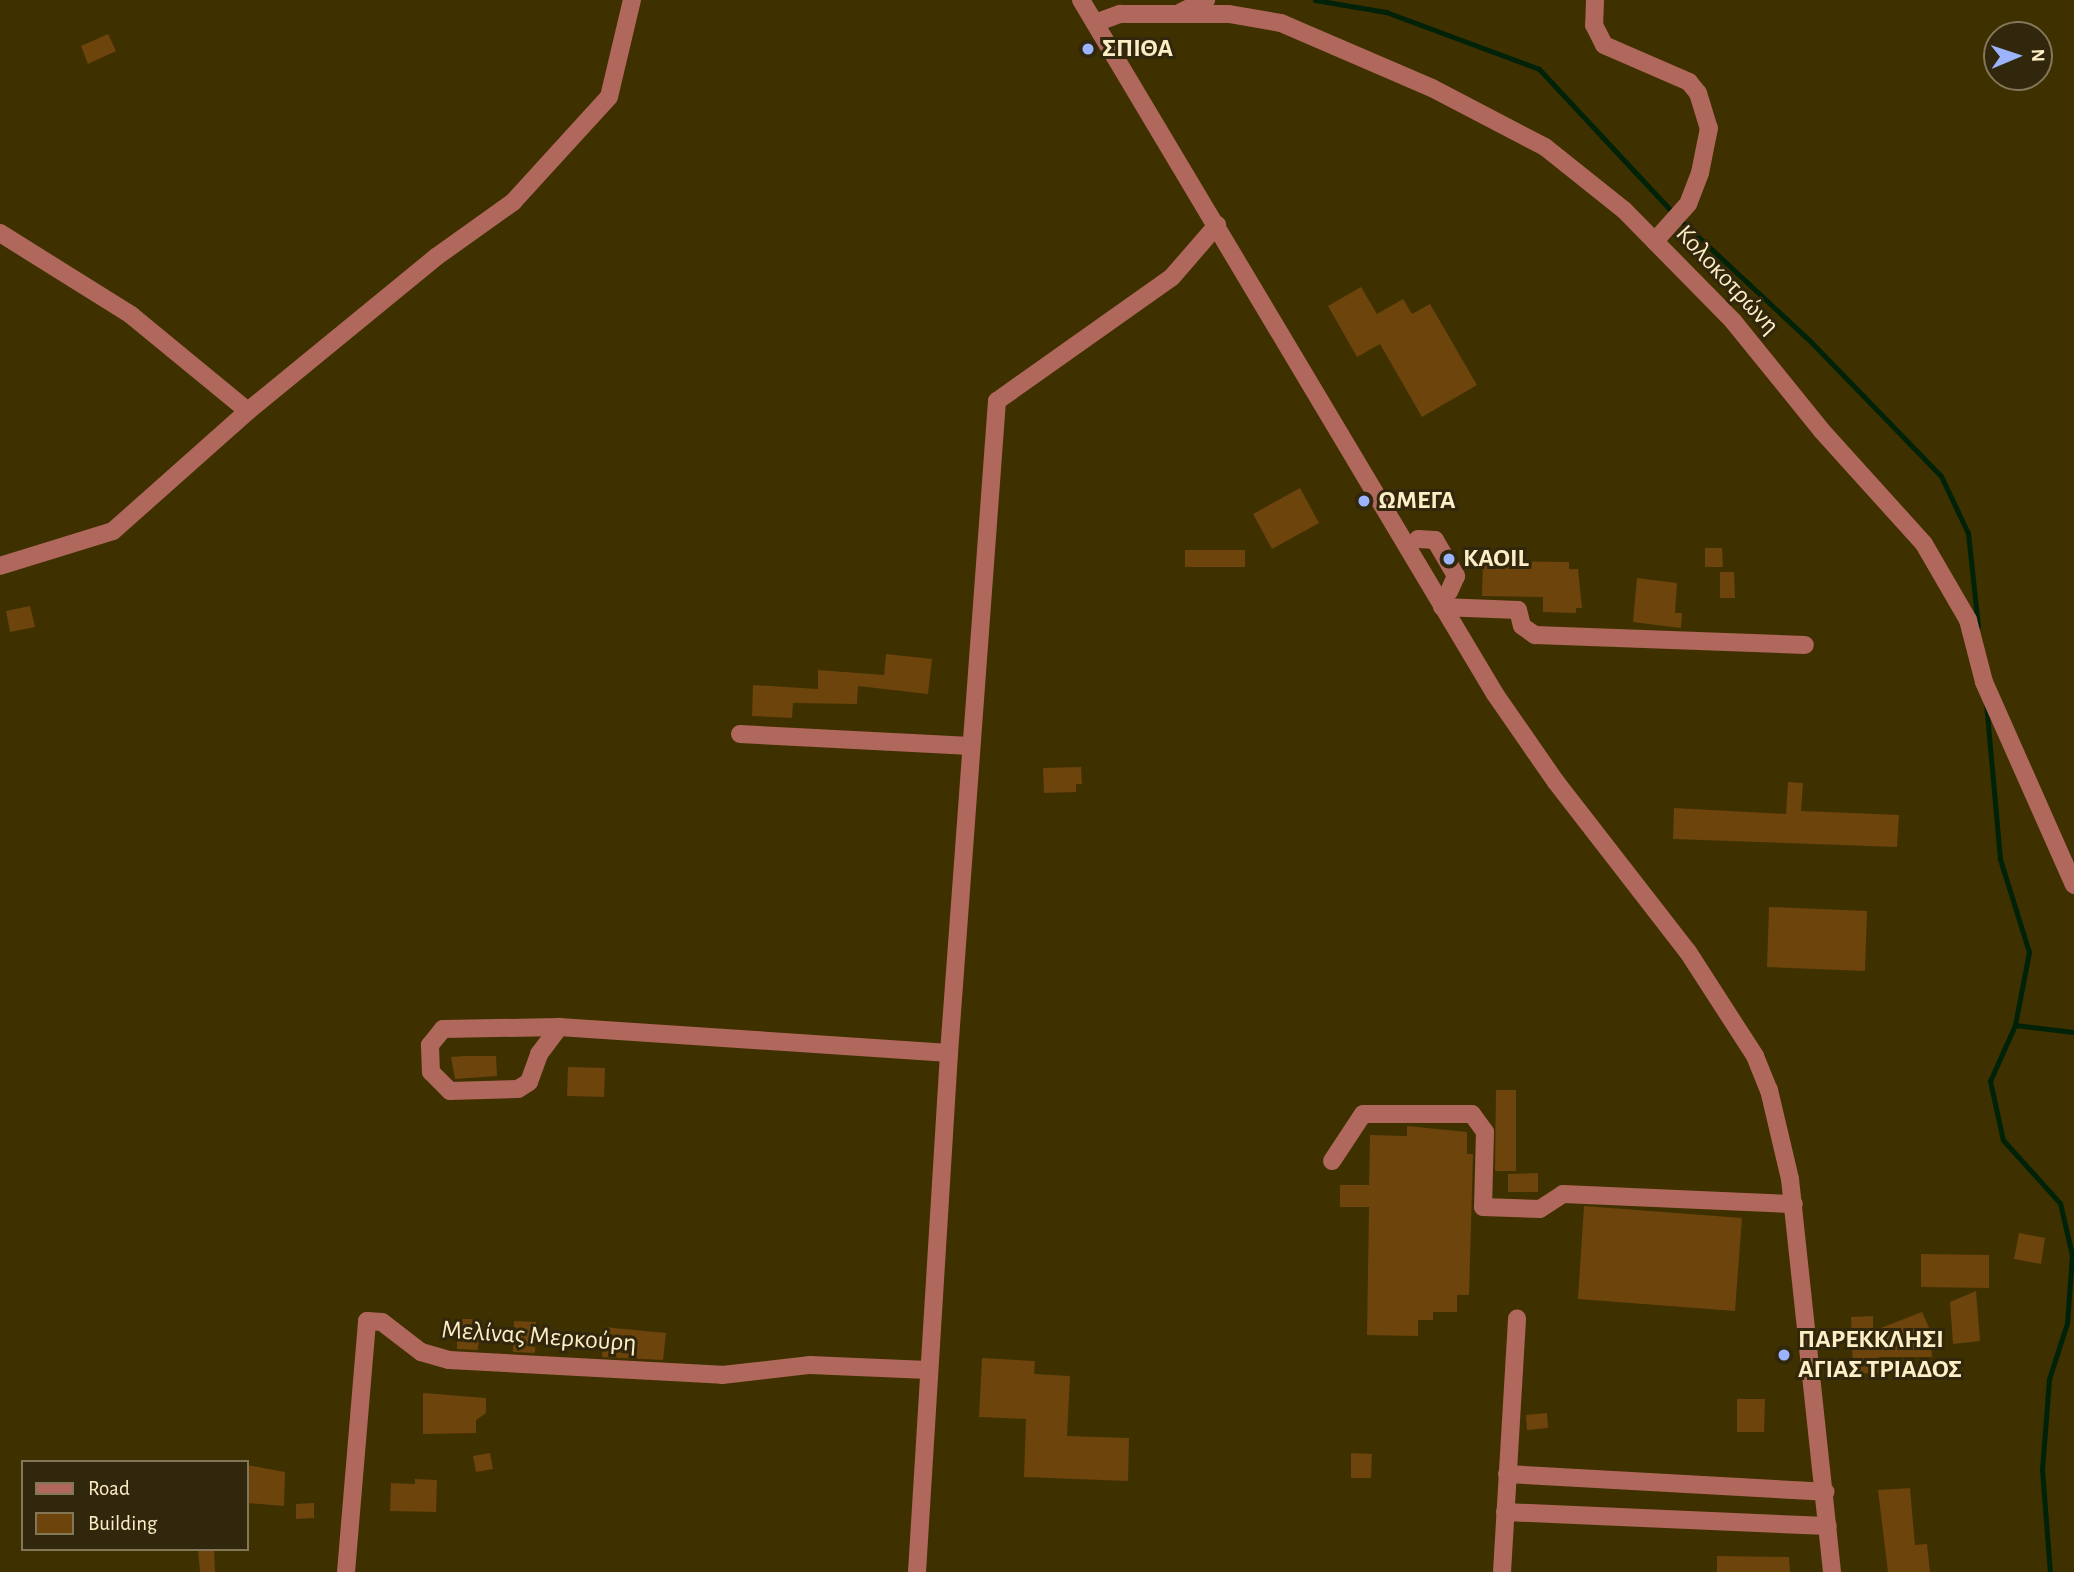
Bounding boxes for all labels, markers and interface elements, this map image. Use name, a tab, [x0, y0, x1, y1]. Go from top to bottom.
north arrow	[1983, 21, 2053, 91]
place label: ΣΠΙΘΑ	[1102, 33, 1173, 65]
marker: ΣΠΙΘΑ	[1080, 41, 1096, 57]
text: N	[2028, 48, 2047, 62]
street label: Κολοκοτρώνη	[1669, 219, 1785, 341]
place label: ΩΜΕΓΑ	[1378, 485, 1456, 517]
marker: ΩΜΕΓΑ	[1356, 493, 1372, 509]
place label: KAOIL	[1463, 543, 1529, 575]
marker: KAOIL	[1441, 551, 1457, 567]
street label: Μελίνας Μερκούρη	[440, 1315, 638, 1359]
place label: ΠΑΡΕΚΚΛΗΣΙ ΑΓΙΑΣ ΤΡΙΑΔΟΣ	[1798, 1324, 1962, 1386]
marker: ΠΑΡΕΚΚΛΗΣΙ ΑΓΙΑΣ ΤΡΙΑΔΟΣ	[1776, 1347, 1792, 1363]
legend	[21, 1460, 248, 1551]
text: Road	[88, 1478, 130, 1499]
text: Building	[88, 1513, 157, 1534]

